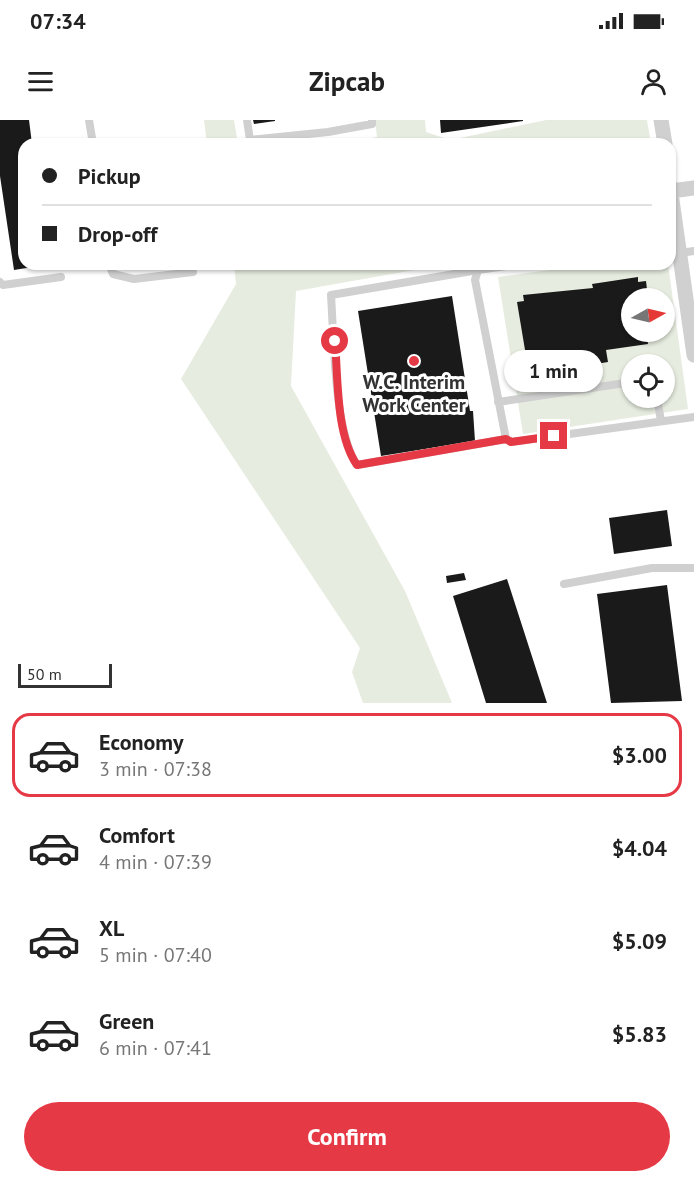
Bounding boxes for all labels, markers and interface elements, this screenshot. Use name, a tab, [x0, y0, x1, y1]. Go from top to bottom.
text: 07:34	[30, 7, 86, 35]
text: Zipcab	[309, 64, 385, 98]
icon: menu	[24, 65, 57, 98]
icon: person	[637, 65, 670, 98]
text: Pickup	[78, 162, 141, 190]
text: Drop-off	[78, 220, 157, 248]
north arrow	[621, 288, 675, 342]
map controls	[621, 288, 675, 408]
route start	[321, 327, 348, 354]
callout: 1 min	[504, 349, 604, 391]
marker: W.C. Interim Work Center	[407, 354, 421, 368]
button: locate	[621, 354, 675, 408]
text: 1 min	[529, 358, 578, 384]
place label: W.C. Interim Work Center	[362, 369, 466, 418]
route end	[540, 422, 567, 449]
scale bar	[18, 661, 112, 688]
text: 50 m	[27, 664, 62, 684]
icon: car	[27, 728, 81, 782]
text: Economy	[99, 728, 183, 756]
text: $3.00	[612, 741, 667, 769]
text: 3 min · 07:38	[99, 756, 212, 782]
icon: car	[27, 821, 81, 875]
text: Comfort	[99, 821, 175, 849]
text: $4.04	[612, 834, 667, 862]
text: 4 min · 07:39	[99, 849, 212, 875]
icon: car	[27, 914, 81, 968]
text: XL	[99, 914, 124, 942]
text: $5.09	[612, 927, 667, 955]
text: 5 min · 07:40	[99, 942, 212, 968]
icon: car	[27, 1007, 81, 1061]
text: Green	[99, 1007, 154, 1035]
text: $5.83	[612, 1020, 667, 1048]
text: 6 min · 07:41	[99, 1035, 212, 1061]
button: Confirm	[24, 1102, 670, 1171]

